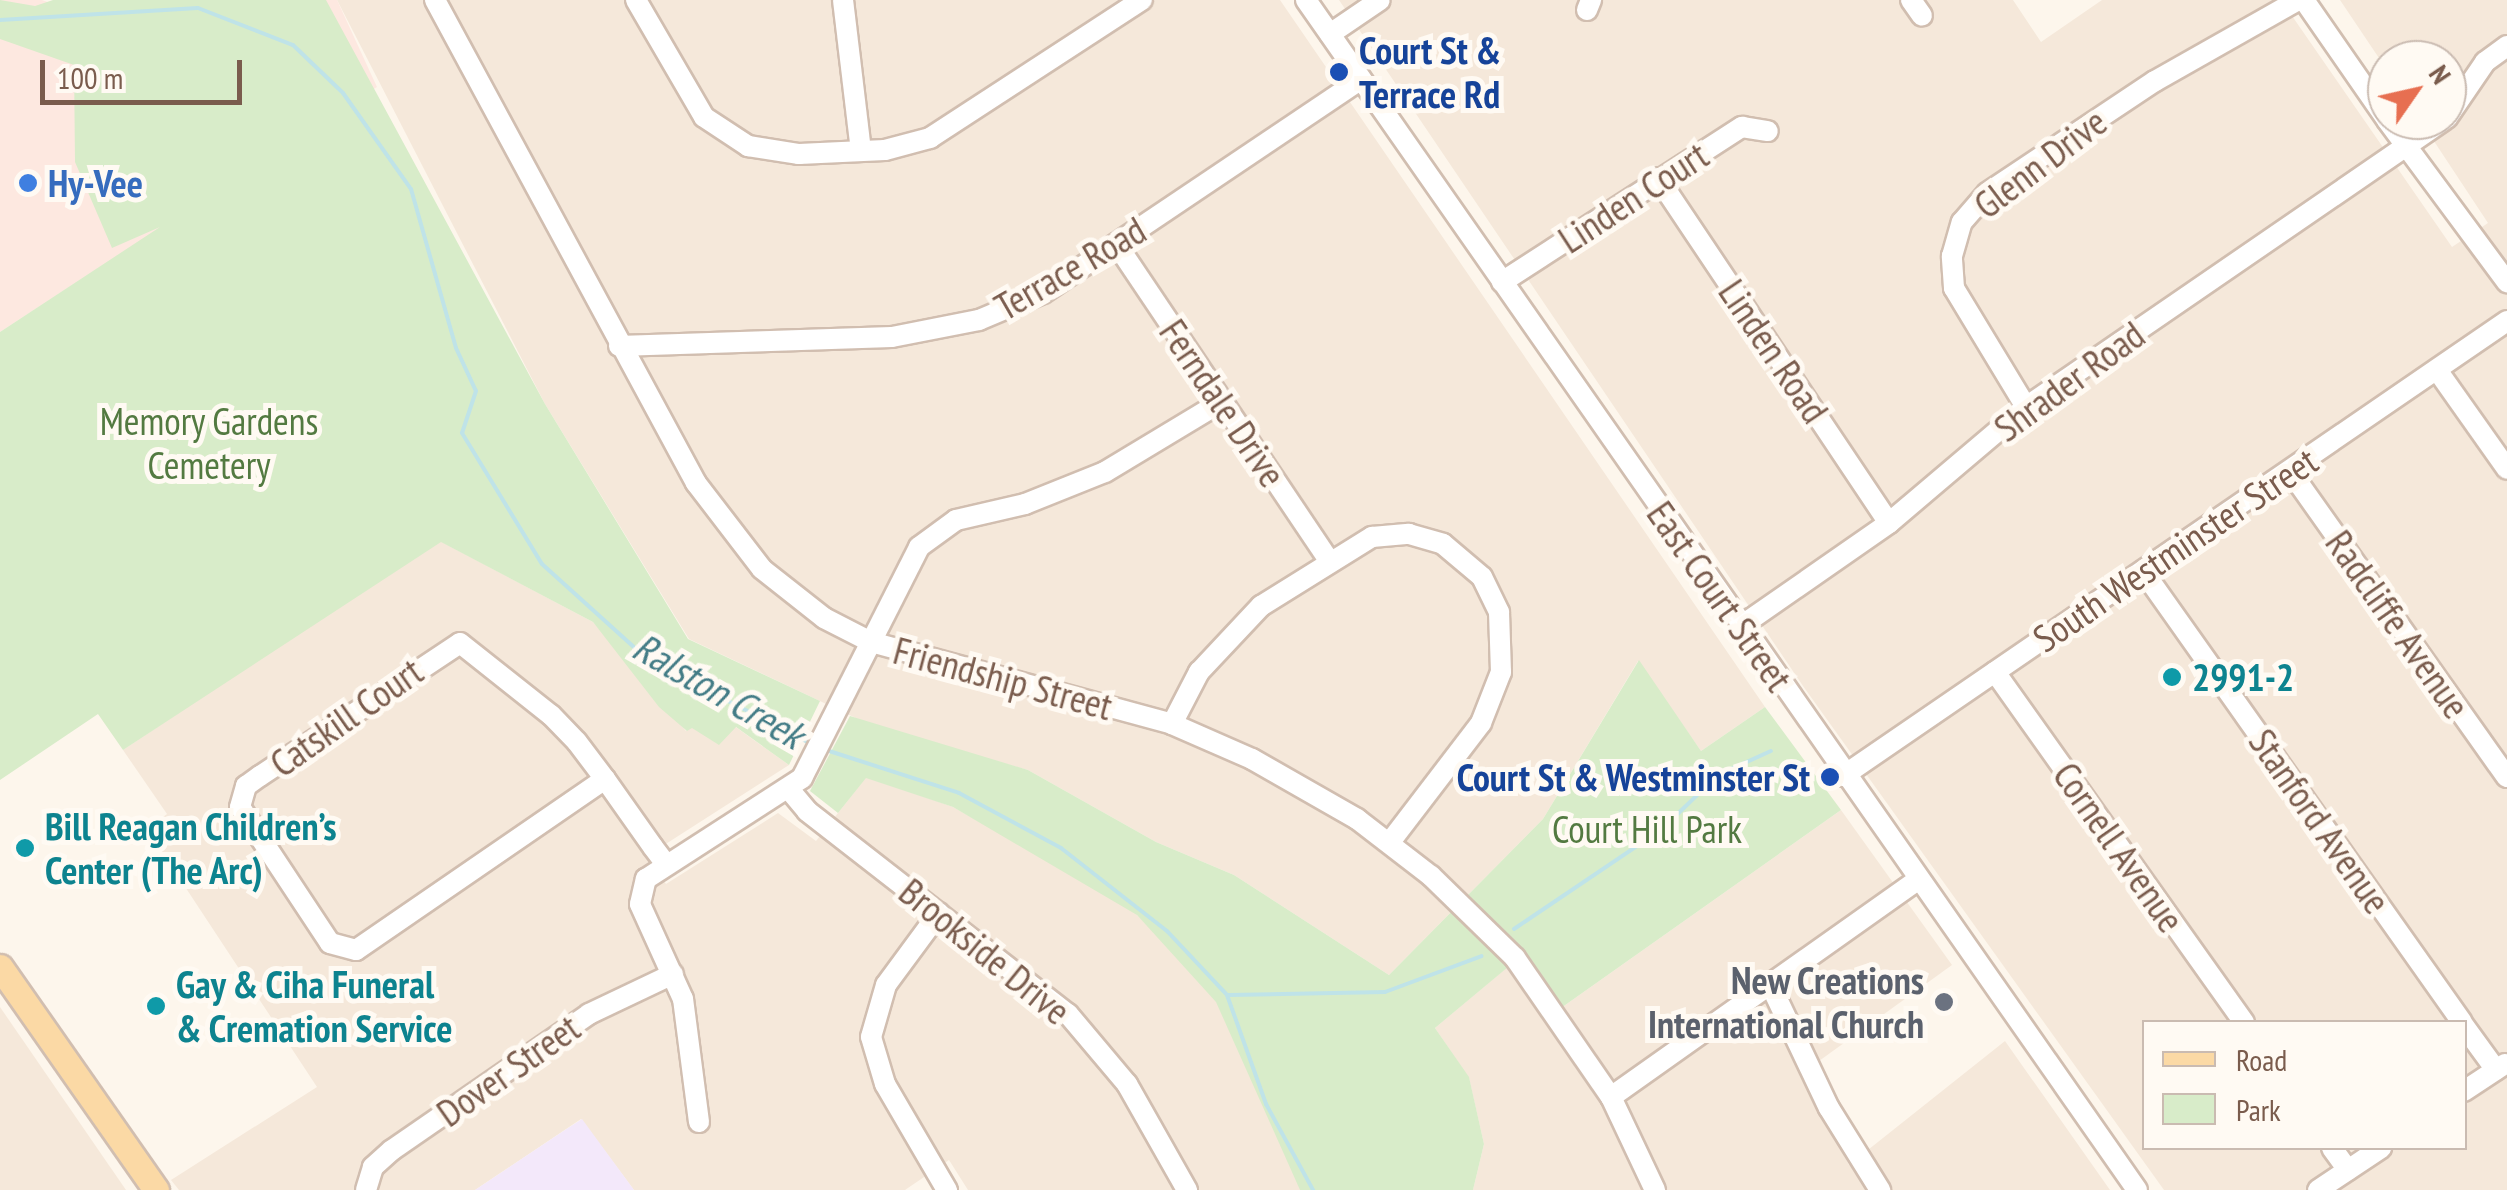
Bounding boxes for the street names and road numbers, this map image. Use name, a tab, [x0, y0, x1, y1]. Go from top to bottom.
street label: Glenn Drive	[1965, 99, 2115, 227]
street label: Linden Court	[1550, 132, 1716, 262]
street label: Terrace Road	[987, 207, 1153, 329]
street label: Linden Road	[1710, 271, 1838, 431]
street label: Ferndale Drive	[1150, 311, 1296, 495]
street label: Shrader Road	[1985, 311, 2153, 451]
street label: South Westminster Street	[2024, 437, 2326, 661]
street label: East Court Street	[1638, 493, 1802, 699]
street label: Radcliffe Avenue	[2316, 521, 2480, 727]
street label: Friendship Street	[889, 627, 1117, 729]
street label: Catskill Court	[261, 648, 431, 786]
street label: Stanford Avenue	[2240, 720, 2400, 922]
street label: Cornell Avenue	[2044, 753, 2194, 941]
street label: Brookside Drive	[891, 868, 1079, 1034]
street label: Dover Street	[428, 1004, 588, 1136]

